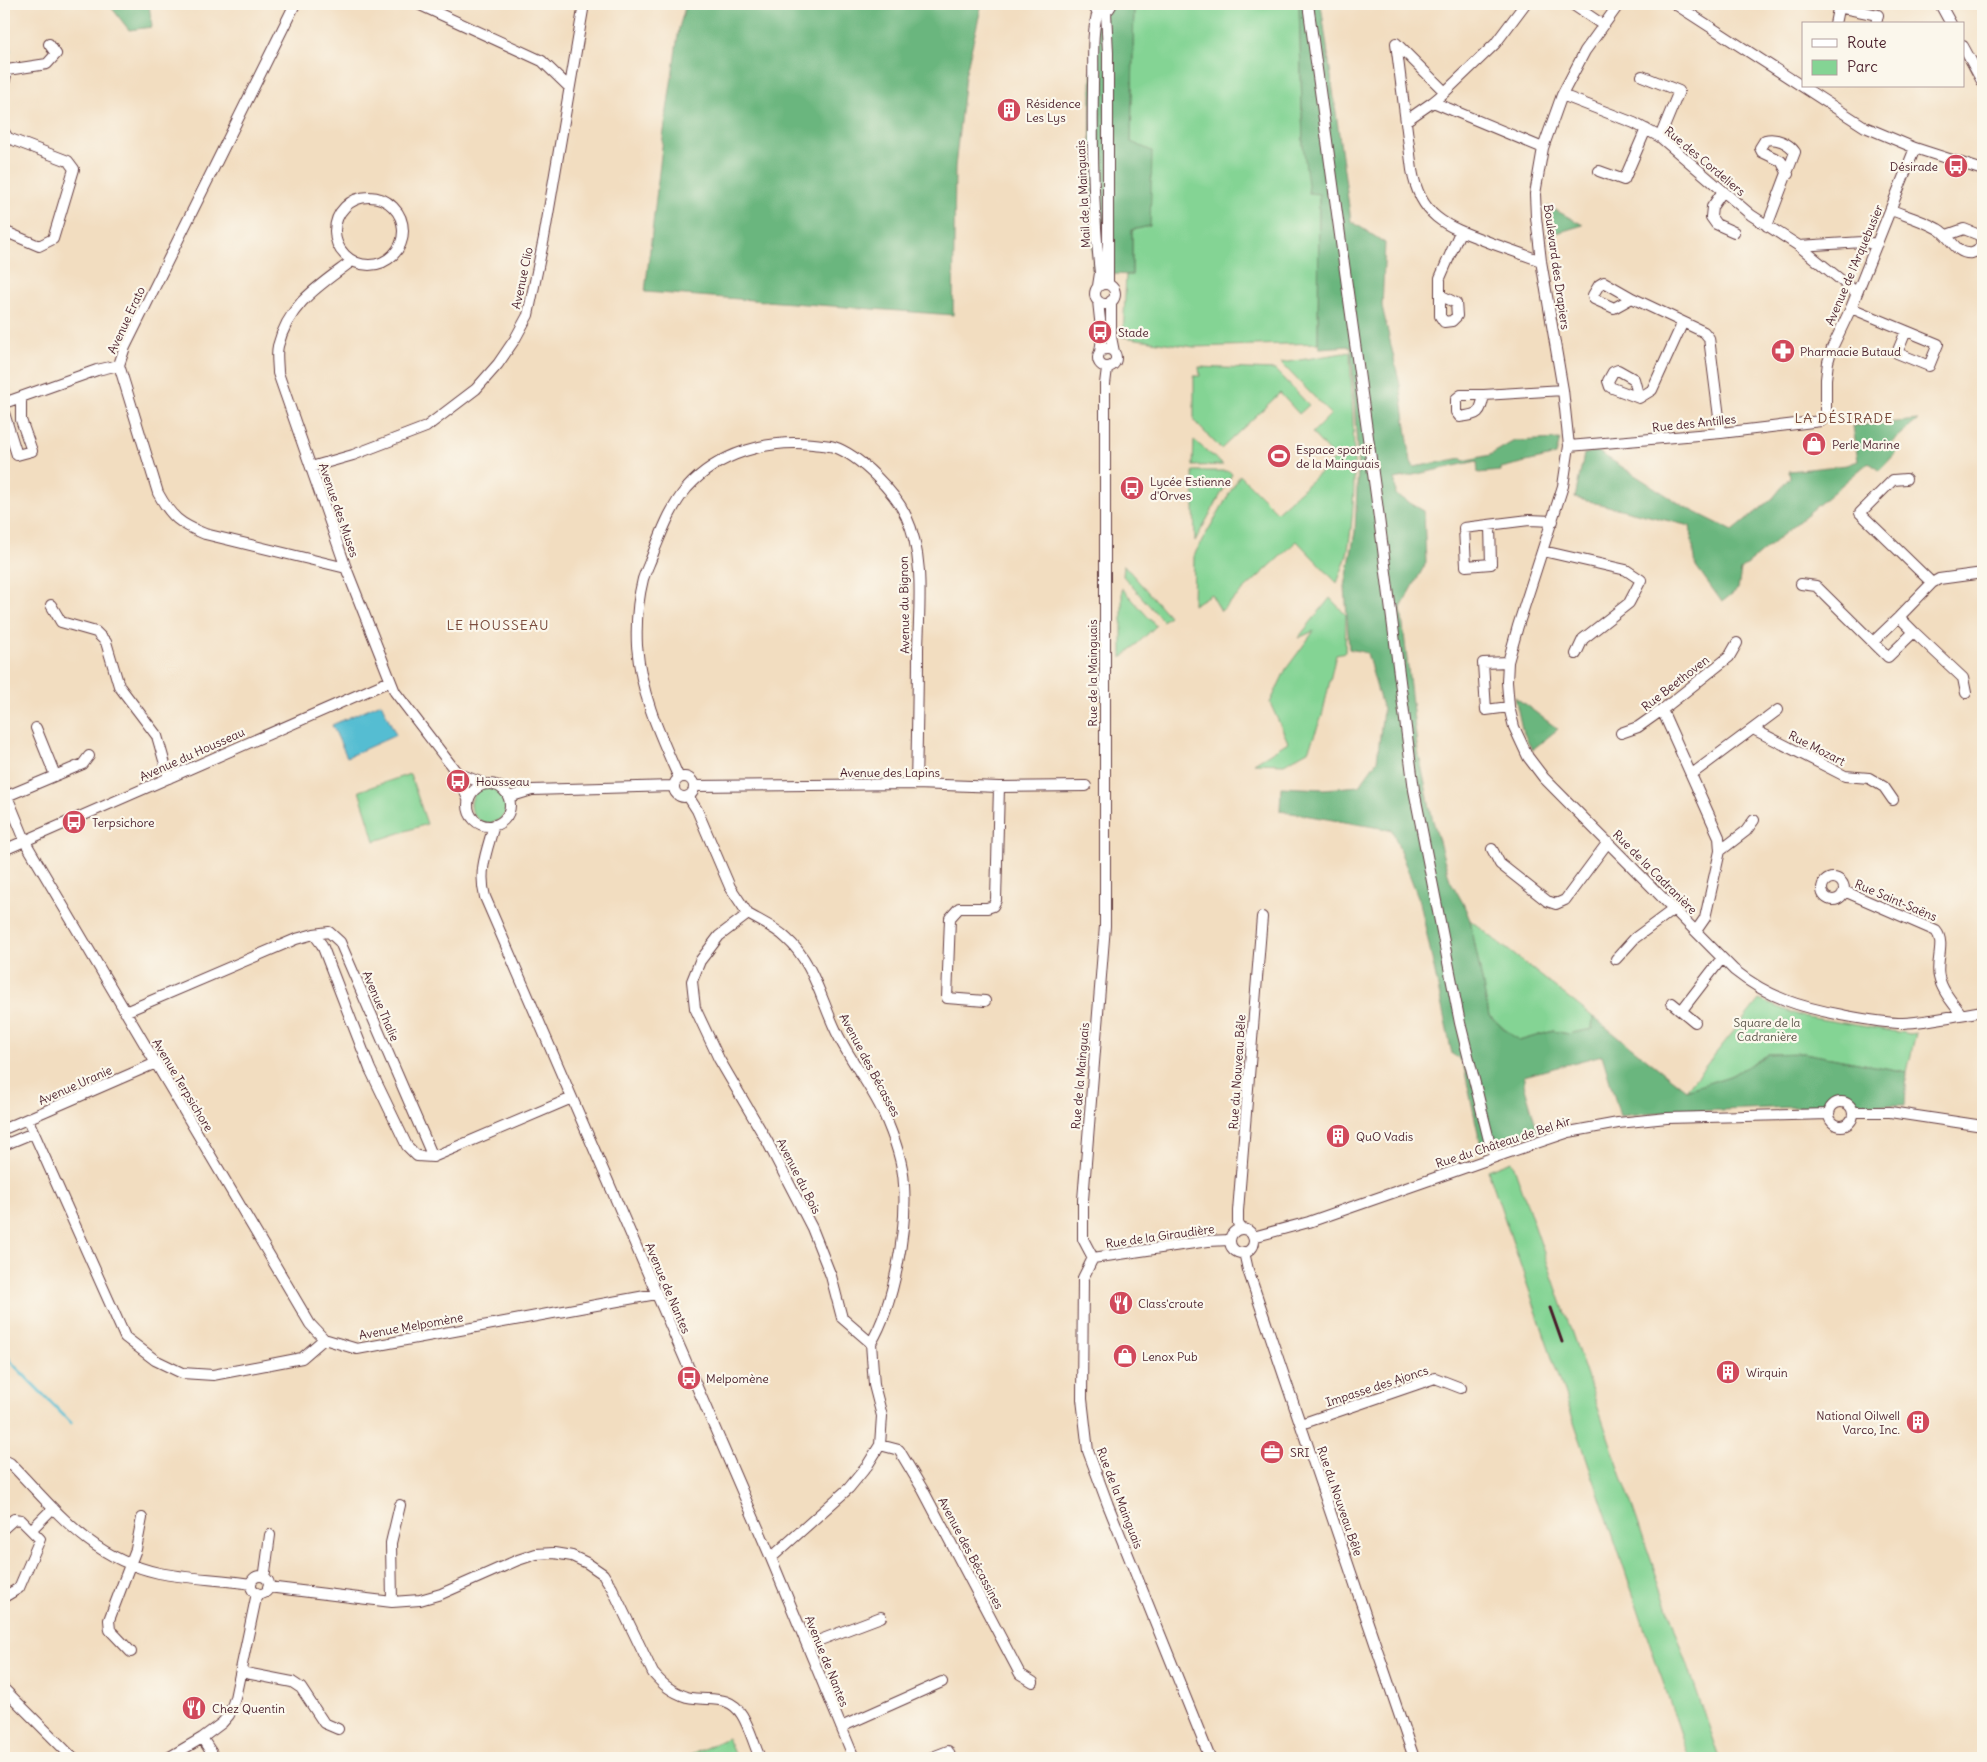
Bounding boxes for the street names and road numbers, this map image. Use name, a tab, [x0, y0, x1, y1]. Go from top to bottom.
street label: Rue des Cordeliers	[1662, 123, 1748, 199]
street label: Mail de la Mainguais	[1073, 140, 1093, 248]
street label: Avenue de l'Arquebusier	[1822, 202, 1886, 328]
street label: Boulevard des Drapiers	[1541, 203, 1573, 331]
street label: Avenue Clio	[508, 245, 536, 310]
street label: Avenue Erato	[104, 284, 148, 356]
street label: Rue des Antilles	[1651, 411, 1737, 435]
street label: Avenue des Muses	[316, 461, 362, 559]
street label: Avenue du Bignon	[896, 556, 912, 654]
street label: Rue de la Mainguais	[1085, 619, 1100, 727]
street label: Rue Beethoven	[1638, 652, 1712, 714]
street label: Avenue du Housseau	[137, 724, 247, 784]
street label: Rue Mozart	[1786, 727, 1848, 769]
street label: Avenue des Lapins	[840, 765, 940, 780]
street label: Rue de la Cadranière	[1610, 827, 1700, 917]
street label: Rue Saint-Saëns	[1853, 876, 1939, 924]
street label: Avenue Thalie	[359, 969, 403, 1043]
street label: Avenue des Bécasses	[836, 1011, 904, 1119]
street label: Rue du Nouveau Bêle	[1226, 1014, 1248, 1130]
street label: Rue de la Mainguais	[1068, 1022, 1092, 1130]
street label: Avenue Terpsichore	[149, 1036, 217, 1134]
street label: Avenue Uranie	[36, 1062, 114, 1108]
street label: Rue du Château de Bel Air	[1434, 1113, 1572, 1171]
street label: Avenue du Bois	[774, 1136, 824, 1216]
street label: Rue de la Giraudière	[1105, 1221, 1215, 1251]
street label: Avenue de Nantes	[642, 1240, 694, 1336]
street label: Avenue Melpomène	[358, 1309, 464, 1343]
street label: Impasse des Ajoncs	[1324, 1362, 1430, 1410]
street label: Rue du Nouveau Bêle	[1314, 1444, 1366, 1558]
street label: Rue de la Mainguais	[1094, 1445, 1146, 1551]
street label: Avenue des Bécassines	[935, 1494, 1007, 1612]
street label: Avenue de Nantes	[802, 1613, 852, 1709]

